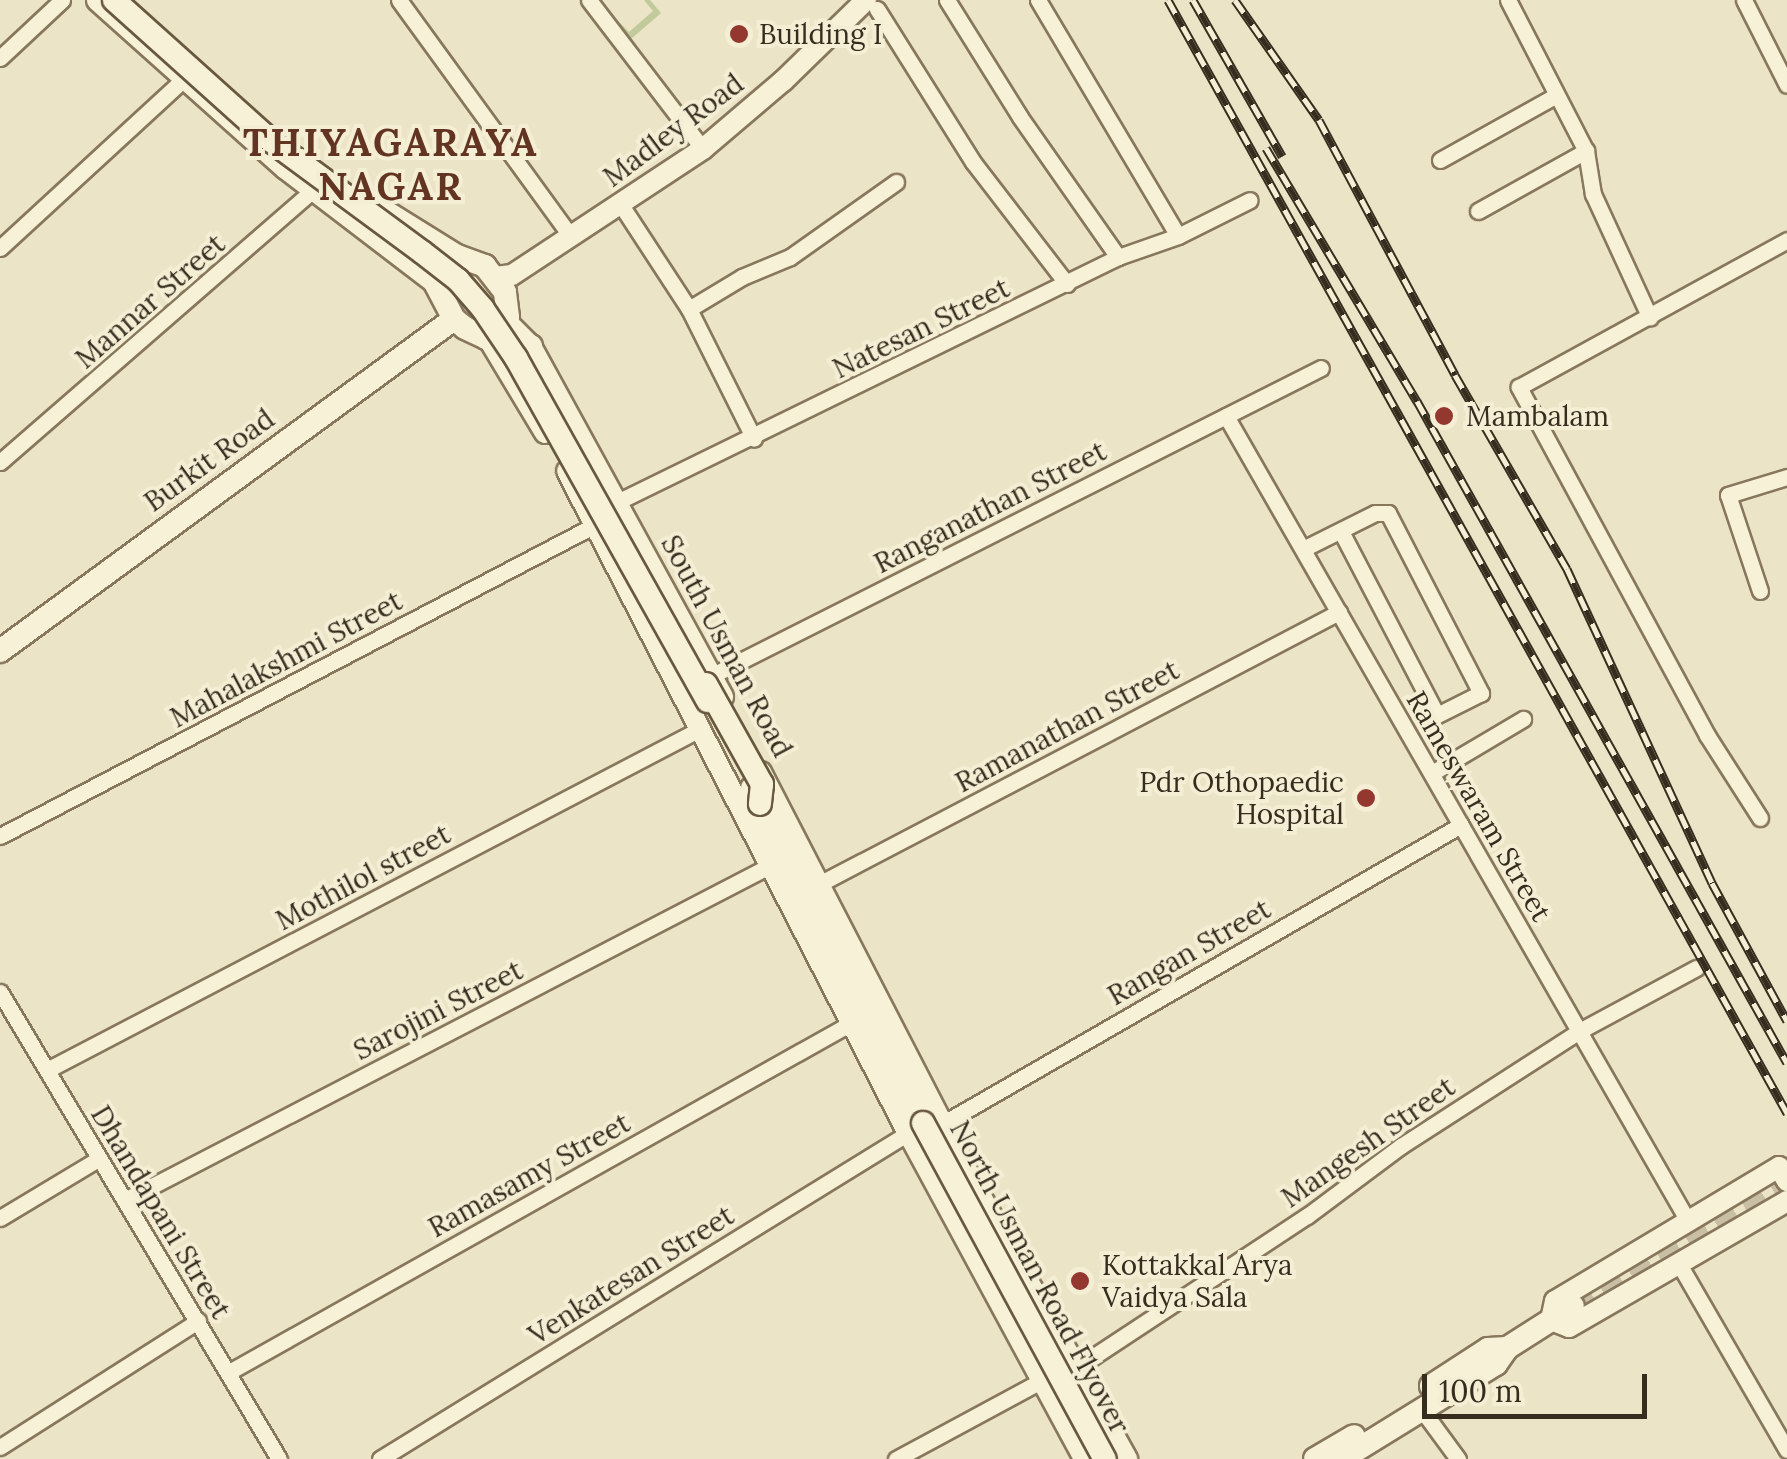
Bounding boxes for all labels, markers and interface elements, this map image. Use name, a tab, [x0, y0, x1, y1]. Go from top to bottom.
place label: Building I	[759, 17, 882, 51]
marker: Building I	[728, 23, 750, 45]
street label: Madley Road	[596, 66, 750, 194]
district label: THIYAGARAYA NAGAR	[243, 120, 539, 210]
street label: Mannar Street	[68, 227, 232, 375]
street label: Natesan Street	[827, 271, 1015, 385]
place label: Mambalam	[1466, 399, 1609, 433]
street label: Burkit Road	[137, 402, 281, 518]
marker: Mambalam	[1431, 403, 1457, 429]
street label: Ranganathan Street	[868, 434, 1112, 580]
street label: South Usman Road	[654, 529, 800, 763]
street label: Mahalakshmi Street	[164, 584, 408, 734]
street label: Ramanathan Street	[949, 653, 1185, 799]
street label: Rameswaram Street	[1399, 685, 1559, 927]
place label: Pdr Othopaedic Hospital	[1139, 765, 1344, 831]
marker: Pdr Othopaedic Hospital	[1353, 785, 1379, 811]
street label: Mothilol street	[270, 817, 456, 937]
street label: Rangan Street	[1101, 892, 1277, 1012]
street label: Sarojini Street	[348, 953, 528, 1067]
street label: Mangesh Street	[1275, 1070, 1461, 1214]
street label: Dhandapani Street	[84, 1099, 238, 1325]
street label: Ramasamy Street	[422, 1106, 636, 1244]
street label: North Usman Road Flyover	[943, 1115, 1137, 1439]
street label: Venkatesan Street	[522, 1198, 740, 1352]
place label: Kottakkal Arya Vaidya Sala	[1102, 1248, 1292, 1314]
marker: Kottakkal Arya Vaidya Sala	[1067, 1268, 1093, 1294]
scale bar	[1427, 1354, 1652, 1416]
text: 100 m	[1439, 1372, 1522, 1410]

